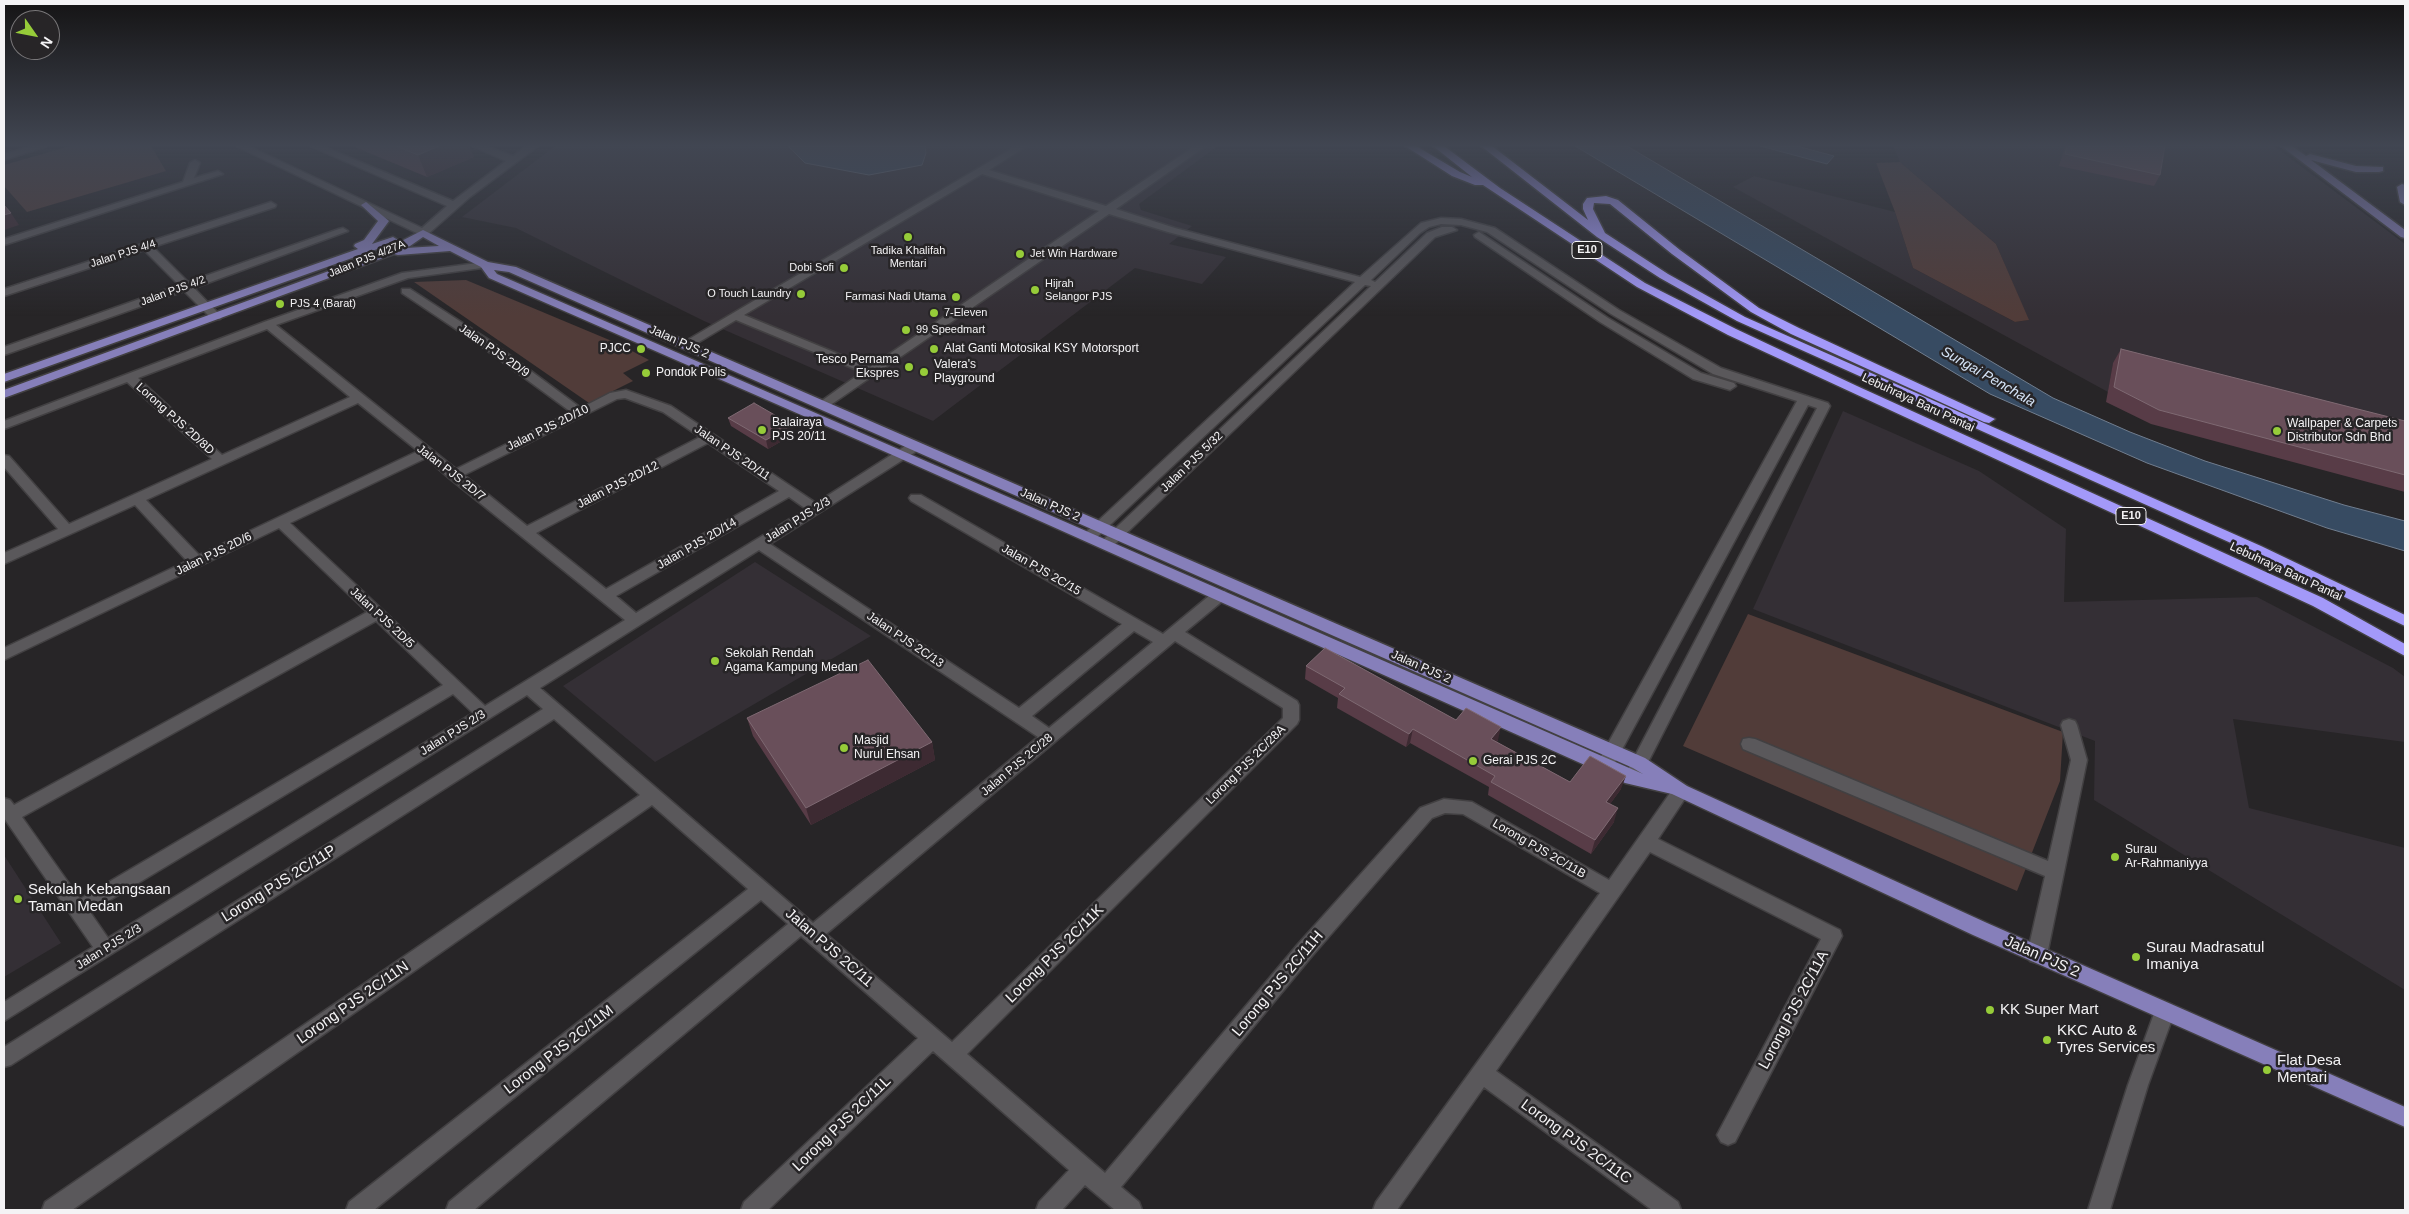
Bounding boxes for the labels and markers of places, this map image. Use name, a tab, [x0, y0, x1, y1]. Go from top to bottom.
marker: Tadika Khalifah Mentari	[902, 231, 914, 243]
place label: Tadika Khalifah Mentari	[871, 244, 945, 270]
place label: Jet Win Hardware	[1030, 247, 1117, 261]
marker: Jet Win Hardware	[1014, 248, 1026, 260]
place label: Dobi Sofi	[789, 261, 834, 275]
marker: Dobi Sofi	[838, 262, 850, 274]
place label: Hijrah Selangor PJS	[1045, 277, 1112, 303]
marker: Hijrah Selangor PJS	[1029, 284, 1041, 296]
place label: O Touch Laundry	[707, 287, 791, 301]
marker: O Touch Laundry	[795, 288, 807, 300]
place label: Farmasi Nadi Utama	[845, 290, 946, 304]
marker: Farmasi Nadi Utama	[950, 291, 962, 303]
place label: PJS 4 (Barat)	[290, 297, 356, 311]
marker: PJS 4 (Barat)	[274, 298, 286, 310]
place label: 7-Eleven	[944, 306, 987, 320]
marker: 7-Eleven	[928, 307, 940, 319]
place label: 99 Speedmart	[916, 323, 985, 337]
marker: 99 Speedmart	[900, 324, 912, 336]
place label: PJCC	[600, 342, 631, 356]
place label: Alat Ganti Motosikal KSY Motorsport	[944, 342, 1139, 356]
marker: PJCC	[635, 343, 647, 355]
marker: Alat Ganti Motosikal KSY Motorsport	[928, 343, 940, 355]
place label: Tesco Pernama Ekspres	[816, 353, 899, 381]
place label: Valera's Playground	[934, 358, 995, 386]
marker: Tesco Pernama Ekspres	[903, 361, 915, 373]
place label: Pondok Polis	[656, 366, 726, 380]
marker: Valera's Playground	[918, 366, 930, 378]
marker: Pondok Polis	[640, 367, 652, 379]
place label: Balairaya PJS 20/11	[772, 416, 826, 444]
place label: Wallpaper & Carpets Distributor Sdn Bhd	[2287, 417, 2397, 445]
marker: Balairaya PJS 20/11	[756, 424, 768, 436]
marker: Wallpaper & Carpets Distributor Sdn Bhd	[2271, 425, 2283, 437]
place label: Sekolah Rendah Agama Kampung Medan	[725, 647, 858, 675]
marker: Sekolah Rendah Agama Kampung Medan	[709, 655, 721, 667]
place label: Masjid Nurul Ehsan	[854, 734, 920, 762]
marker: Masjid Nurul Ehsan	[838, 742, 850, 754]
place label: Gerai PJS 2C	[1483, 754, 1556, 768]
marker: Gerai PJS 2C	[1467, 755, 1479, 767]
place label: Surau Ar-Rahmaniyya	[2125, 843, 2208, 871]
marker: Surau Ar-Rahmaniyya	[2109, 851, 2121, 863]
place label: Sekolah Kebangsaan Taman Medan	[28, 881, 171, 916]
marker: Sekolah Kebangsaan Taman Medan	[12, 893, 24, 905]
place label: Surau Madrasatul Imaniya	[2146, 939, 2264, 974]
marker: Surau Madrasatul Imaniya	[2130, 951, 2142, 963]
place label: KK Super Mart	[2000, 1001, 2098, 1019]
marker: KK Super Mart	[1984, 1004, 1996, 1016]
place label: KKC Auto & Tyres Services	[2057, 1022, 2155, 1057]
marker: KKC Auto & Tyres Services	[2041, 1034, 2053, 1046]
place label: Flat Desa Mentari	[2277, 1052, 2341, 1087]
marker: Flat Desa Mentari	[2261, 1064, 2273, 1076]

